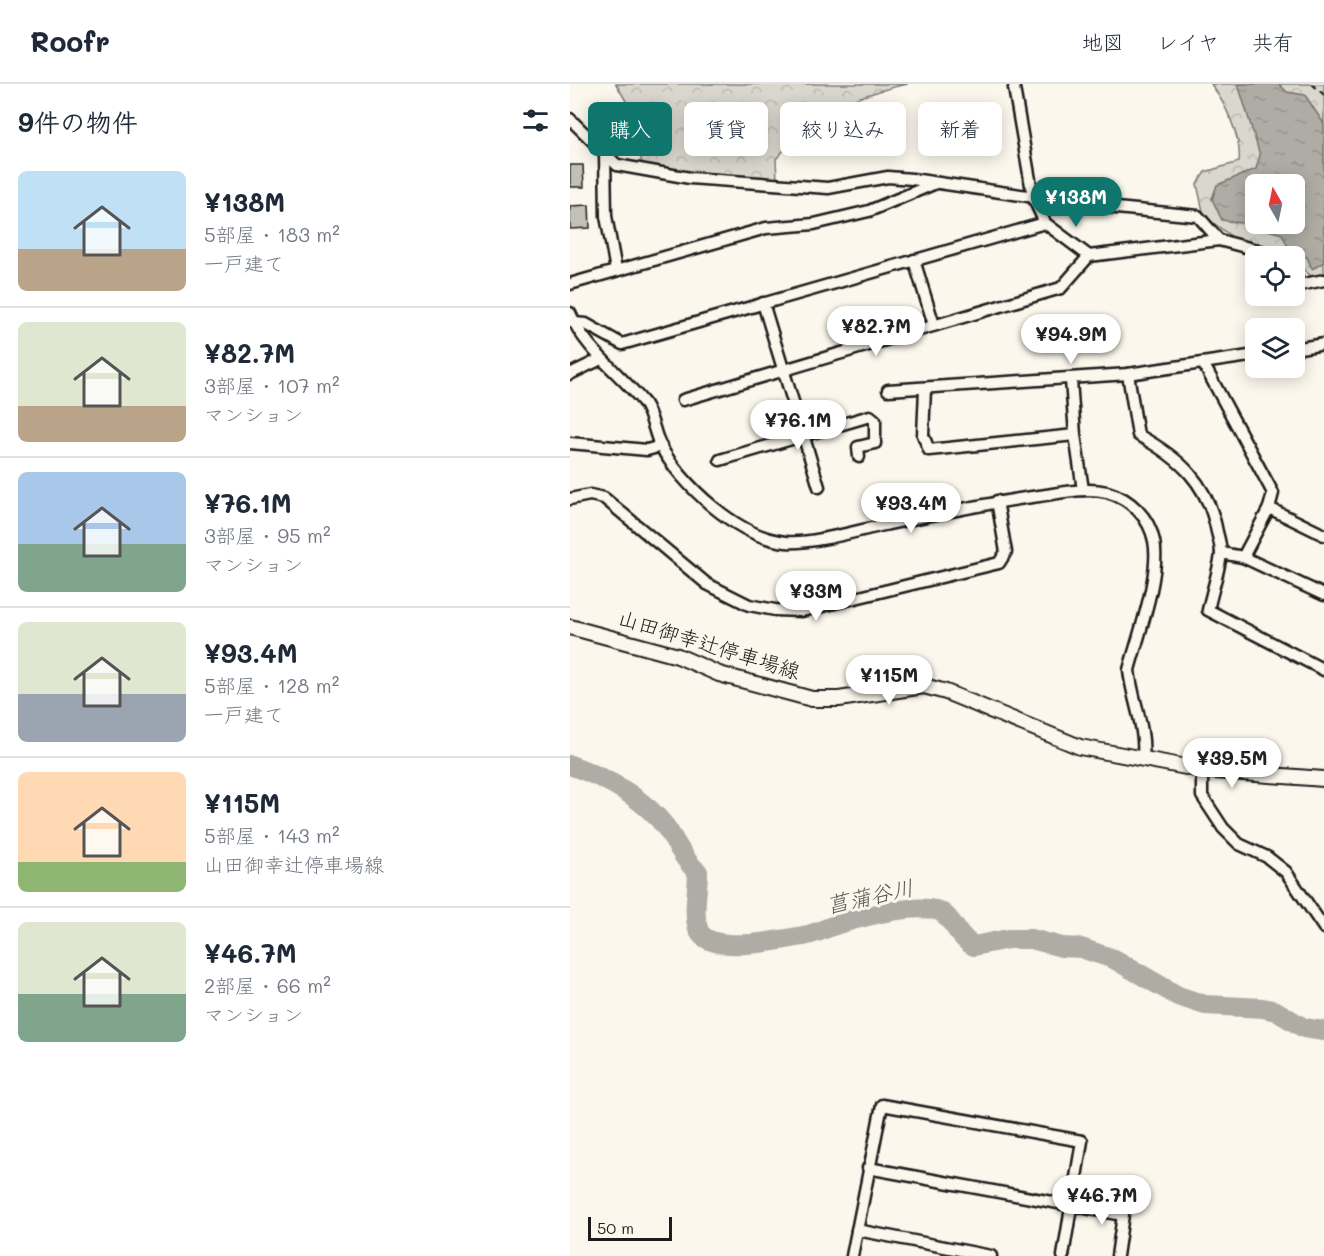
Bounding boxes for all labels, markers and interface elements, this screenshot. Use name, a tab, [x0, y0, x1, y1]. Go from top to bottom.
text: Roofr	[30, 23, 110, 59]
text: 地図	[1082, 28, 1124, 55]
text: レイヤ	[1157, 28, 1219, 55]
text: 共有	[1252, 28, 1294, 55]
chip: 購入	[588, 102, 672, 156]
chip: 賃貸	[684, 102, 768, 156]
chip: 絞り込み	[780, 102, 906, 156]
chip: 新着	[918, 102, 1002, 156]
icon: filters	[519, 104, 552, 137]
text: 9件の物件	[18, 105, 138, 139]
north arrow	[1245, 174, 1305, 234]
map controls	[1245, 174, 1305, 378]
pin: ¥138M	[1034, 177, 1118, 228]
text: ¥138M	[1045, 183, 1107, 209]
text: ¥138M	[204, 185, 285, 219]
icon: home	[66, 195, 138, 267]
text: 5部屋 · 183 m²	[204, 221, 340, 247]
button: locate	[1245, 246, 1305, 306]
text: 一戸建て	[204, 250, 284, 276]
pin: ¥82.7M	[827, 306, 925, 357]
text: ¥82.7M	[841, 312, 911, 338]
pin: ¥94.9M	[1022, 314, 1120, 365]
button: layers	[1245, 318, 1305, 378]
text: ¥94.9M	[1035, 320, 1107, 346]
text: ¥82.7M	[204, 336, 295, 370]
icon: home	[66, 346, 138, 418]
text: 3部屋 · 107 m²	[204, 372, 340, 398]
pin: ¥76.1M	[749, 400, 847, 451]
text: マンション	[204, 401, 303, 427]
text: ¥76.1M	[764, 406, 832, 432]
pin: ¥93.4M	[862, 483, 960, 534]
text: ¥76.1M	[204, 486, 292, 520]
text: ¥93.4M	[875, 489, 947, 515]
icon: home	[66, 496, 138, 568]
text: 3部屋 · 95 m²	[204, 522, 331, 548]
text: マンション	[204, 551, 303, 577]
pin: ¥33M	[780, 571, 852, 622]
text: ¥33M	[789, 577, 843, 603]
street label: 山田御幸辻停車場線	[615, 603, 804, 684]
text: ¥93.4M	[204, 636, 298, 670]
icon: home	[66, 646, 138, 718]
pin: ¥115M	[847, 655, 931, 706]
text: ¥115M	[860, 661, 918, 687]
text: 5部屋 · 128 m²	[204, 672, 339, 698]
text: 一戸建て	[204, 701, 284, 727]
pin: ¥39.5M	[1183, 738, 1281, 789]
text: ¥39.5M	[1196, 744, 1268, 770]
text: ¥115M	[204, 786, 280, 820]
icon: home	[66, 796, 138, 868]
text: 5部屋 · 143 m²	[204, 822, 339, 848]
text: 山田御幸辻停車場線	[204, 851, 384, 877]
water label: 菖蒲谷川	[824, 872, 916, 919]
text: ¥46.7M	[204, 936, 297, 970]
icon: home	[66, 946, 138, 1018]
text: 2部屋 · 66 m²	[204, 972, 331, 998]
text: マンション	[204, 1001, 303, 1027]
pin: ¥46.7M	[1053, 1175, 1151, 1226]
text: ¥46.7M	[1066, 1181, 1138, 1207]
scale bar	[588, 1214, 672, 1242]
text: 50 m	[597, 1217, 634, 1238]

